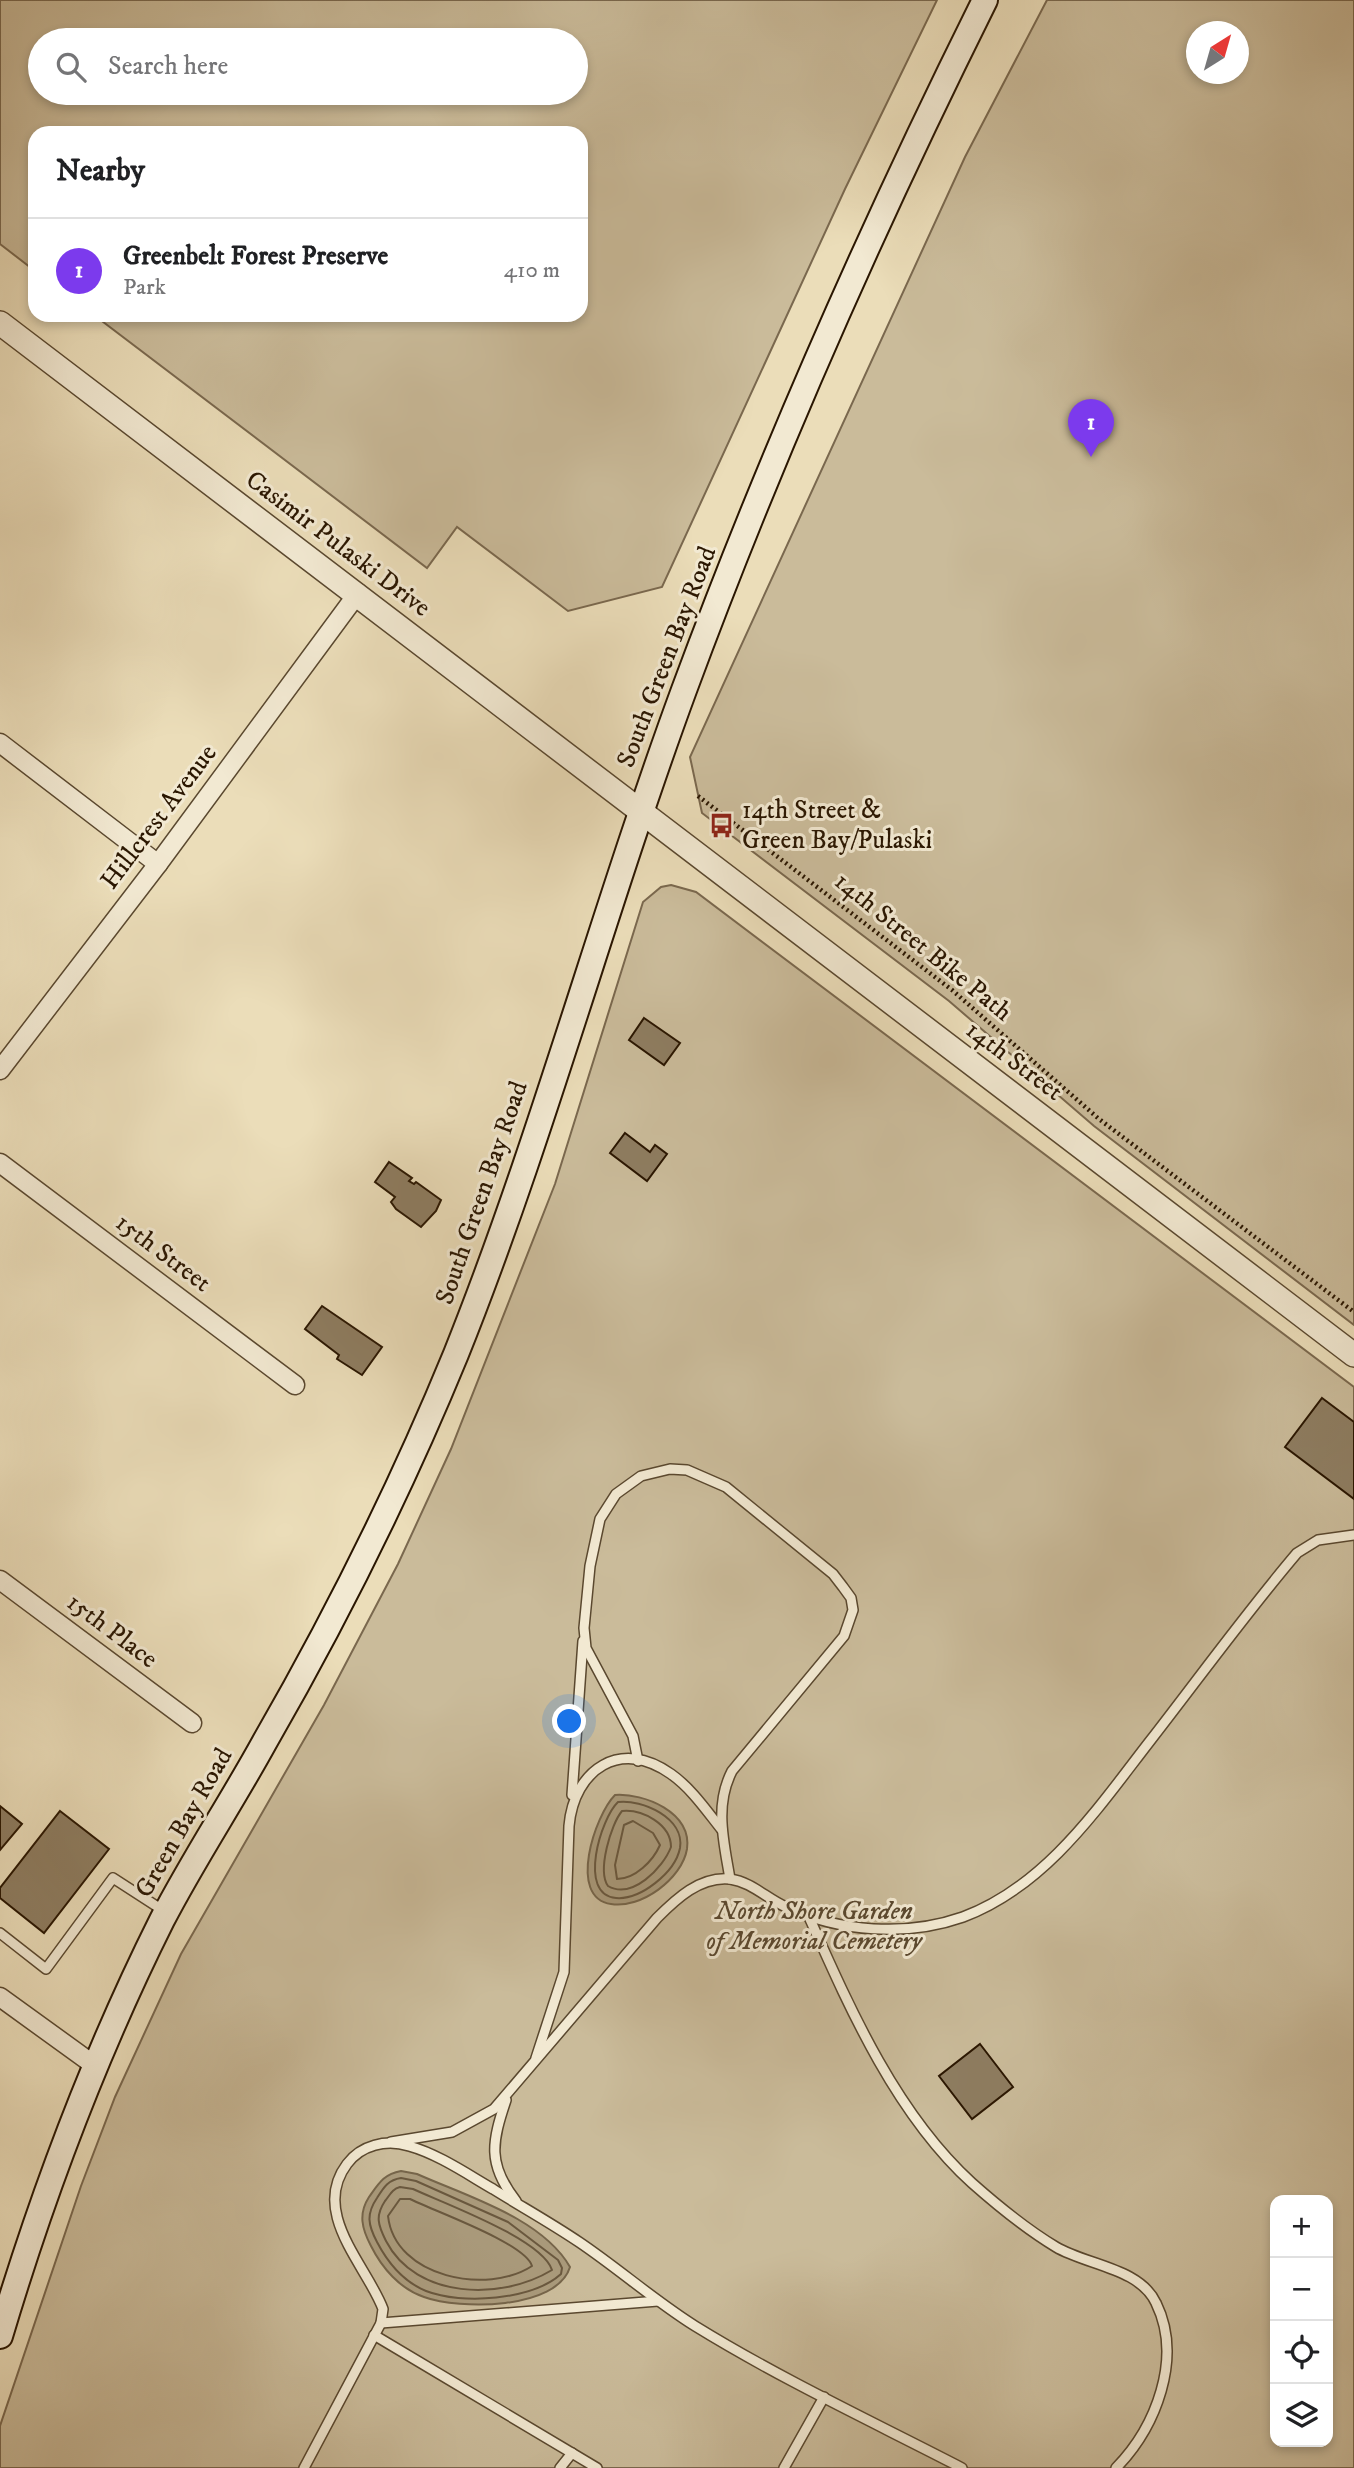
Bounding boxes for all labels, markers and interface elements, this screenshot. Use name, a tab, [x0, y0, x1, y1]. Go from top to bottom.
north arrow	[1186, 21, 1249, 84]
search box	[28, 28, 588, 105]
icon: search	[52, 48, 90, 86]
text: Search here	[108, 50, 228, 83]
text: Nearby	[56, 153, 145, 190]
text: Greenbelt Forest Preserve	[123, 240, 388, 273]
text: 1	[75, 256, 83, 285]
text: 410 m	[504, 256, 560, 285]
text: Park	[123, 273, 166, 302]
pin: 1	[1068, 399, 1114, 457]
street label: Casimir Pulaski Drive	[239, 464, 437, 624]
street label: South Green Bay Road	[610, 542, 724, 772]
street label: Hillcrest Avenue	[94, 738, 224, 896]
place label: 14th Street & Green Bay/Pulaski	[742, 794, 932, 857]
bus stop icon: 14th Street & Green Bay/Pulaski	[708, 811, 736, 839]
street label: 14th Street Bike Path	[827, 865, 1019, 1029]
street label: 14th Street	[959, 1014, 1069, 1108]
street label: South Green Bay Road	[428, 1077, 536, 1309]
street label: 15th Street	[109, 1206, 217, 1300]
street label: 15th Place	[60, 1586, 164, 1676]
your location	[552, 1704, 586, 1738]
street label: Green Bay Road	[128, 1742, 240, 1904]
park label: North Shore Garden of Memorial Cemetery	[706, 1895, 924, 1958]
map controls	[1270, 2195, 1333, 2447]
button: +	[1270, 2195, 1333, 2258]
button: −	[1270, 2258, 1333, 2321]
button: locate	[1270, 2321, 1333, 2384]
button: layers	[1270, 2384, 1333, 2447]

